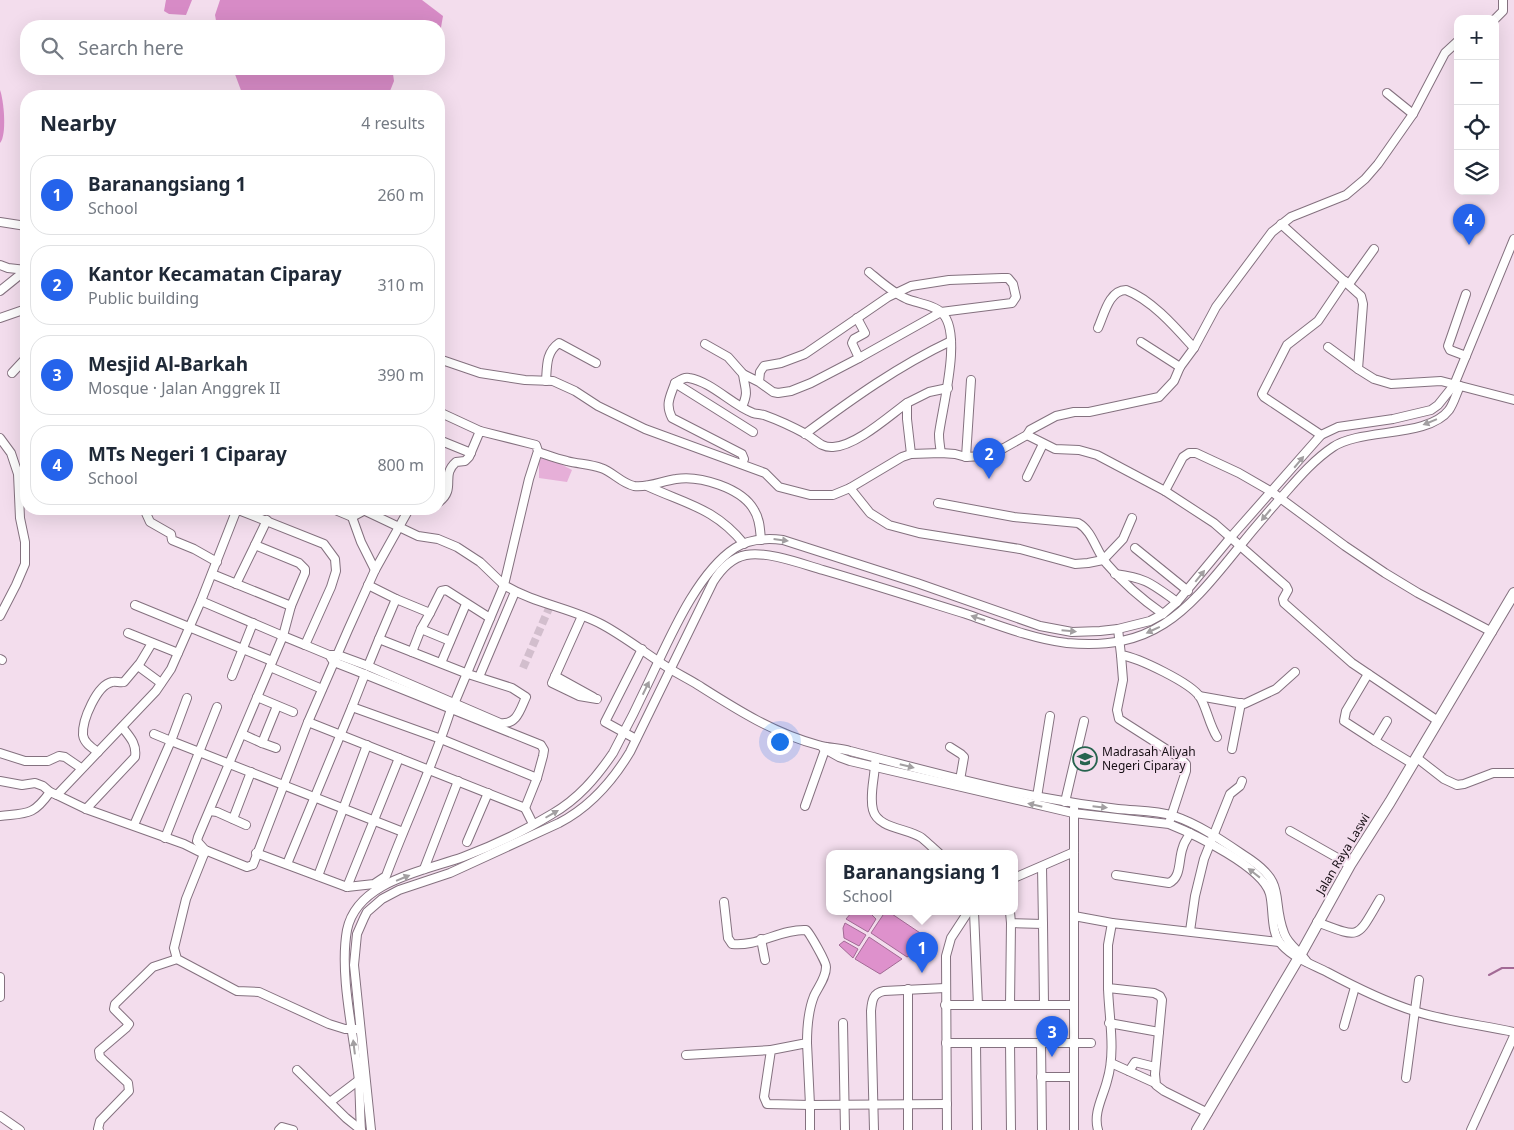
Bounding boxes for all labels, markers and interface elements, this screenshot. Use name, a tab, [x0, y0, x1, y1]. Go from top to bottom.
map controls	[1454, 15, 1499, 195]
button: +	[1454, 15, 1499, 60]
search box	[20, 20, 445, 75]
icon: search	[38, 34, 66, 62]
text: Search here	[78, 35, 184, 61]
button: −	[1454, 60, 1499, 105]
button: locate	[1454, 105, 1499, 150]
text: Nearby	[40, 109, 116, 137]
text: 4 results	[361, 112, 425, 134]
button: layers	[1454, 150, 1499, 195]
text: Baranangsiang 1	[88, 171, 246, 197]
text: 1	[52, 184, 62, 206]
text: 260 m	[377, 184, 424, 206]
text: School	[88, 197, 138, 219]
pin: 4	[1453, 204, 1485, 245]
text: Kantor Kecamatan Ciparay	[88, 261, 341, 287]
text: 2	[52, 274, 62, 296]
text: 310 m	[377, 274, 424, 296]
text: Public building	[88, 287, 199, 309]
text: Mesjid Al-Barkah	[88, 351, 248, 377]
text: 3	[52, 364, 62, 386]
text: 390 m	[377, 364, 424, 386]
text: Mosque · Jalan Anggrek II	[88, 377, 280, 399]
one-way arrow	[1423, 418, 1437, 426]
pin: 2	[973, 438, 1005, 479]
text: MTs Negeri 1 Ciparay	[88, 441, 287, 467]
text: 4	[52, 454, 62, 476]
text: 800 m	[377, 454, 424, 476]
one-way arrow	[1293, 456, 1304, 469]
text: School	[88, 467, 138, 489]
one-way arrow	[1260, 509, 1271, 522]
one-way arrow	[773, 536, 789, 544]
one-way arrow	[1194, 570, 1205, 582]
one-way arrow	[971, 614, 986, 622]
one-way arrow	[1145, 626, 1160, 634]
one-way arrow	[1061, 627, 1077, 635]
one-way arrow	[642, 680, 650, 695]
your location	[767, 729, 793, 755]
place label: Madrasah Aliyah Negeri Ciparay	[1102, 743, 1196, 774]
school or university icon: Madrasah Aliyah Negeri Ciparay	[1072, 746, 1098, 772]
one-way arrow	[900, 763, 915, 771]
one-way arrow	[1027, 801, 1042, 809]
one-way arrow	[1093, 803, 1109, 811]
one-way arrow	[544, 810, 559, 818]
street label: Jalan Raya Laswi	[1311, 810, 1374, 898]
popup	[826, 850, 1018, 915]
text: Baranangsiang 1	[843, 859, 1001, 885]
one-way arrow	[1248, 867, 1261, 878]
one-way arrow	[396, 874, 411, 882]
text: School	[843, 885, 893, 907]
pin: 1	[906, 932, 938, 973]
pin: 3	[1036, 1016, 1068, 1057]
one-way arrow	[350, 1038, 358, 1054]

